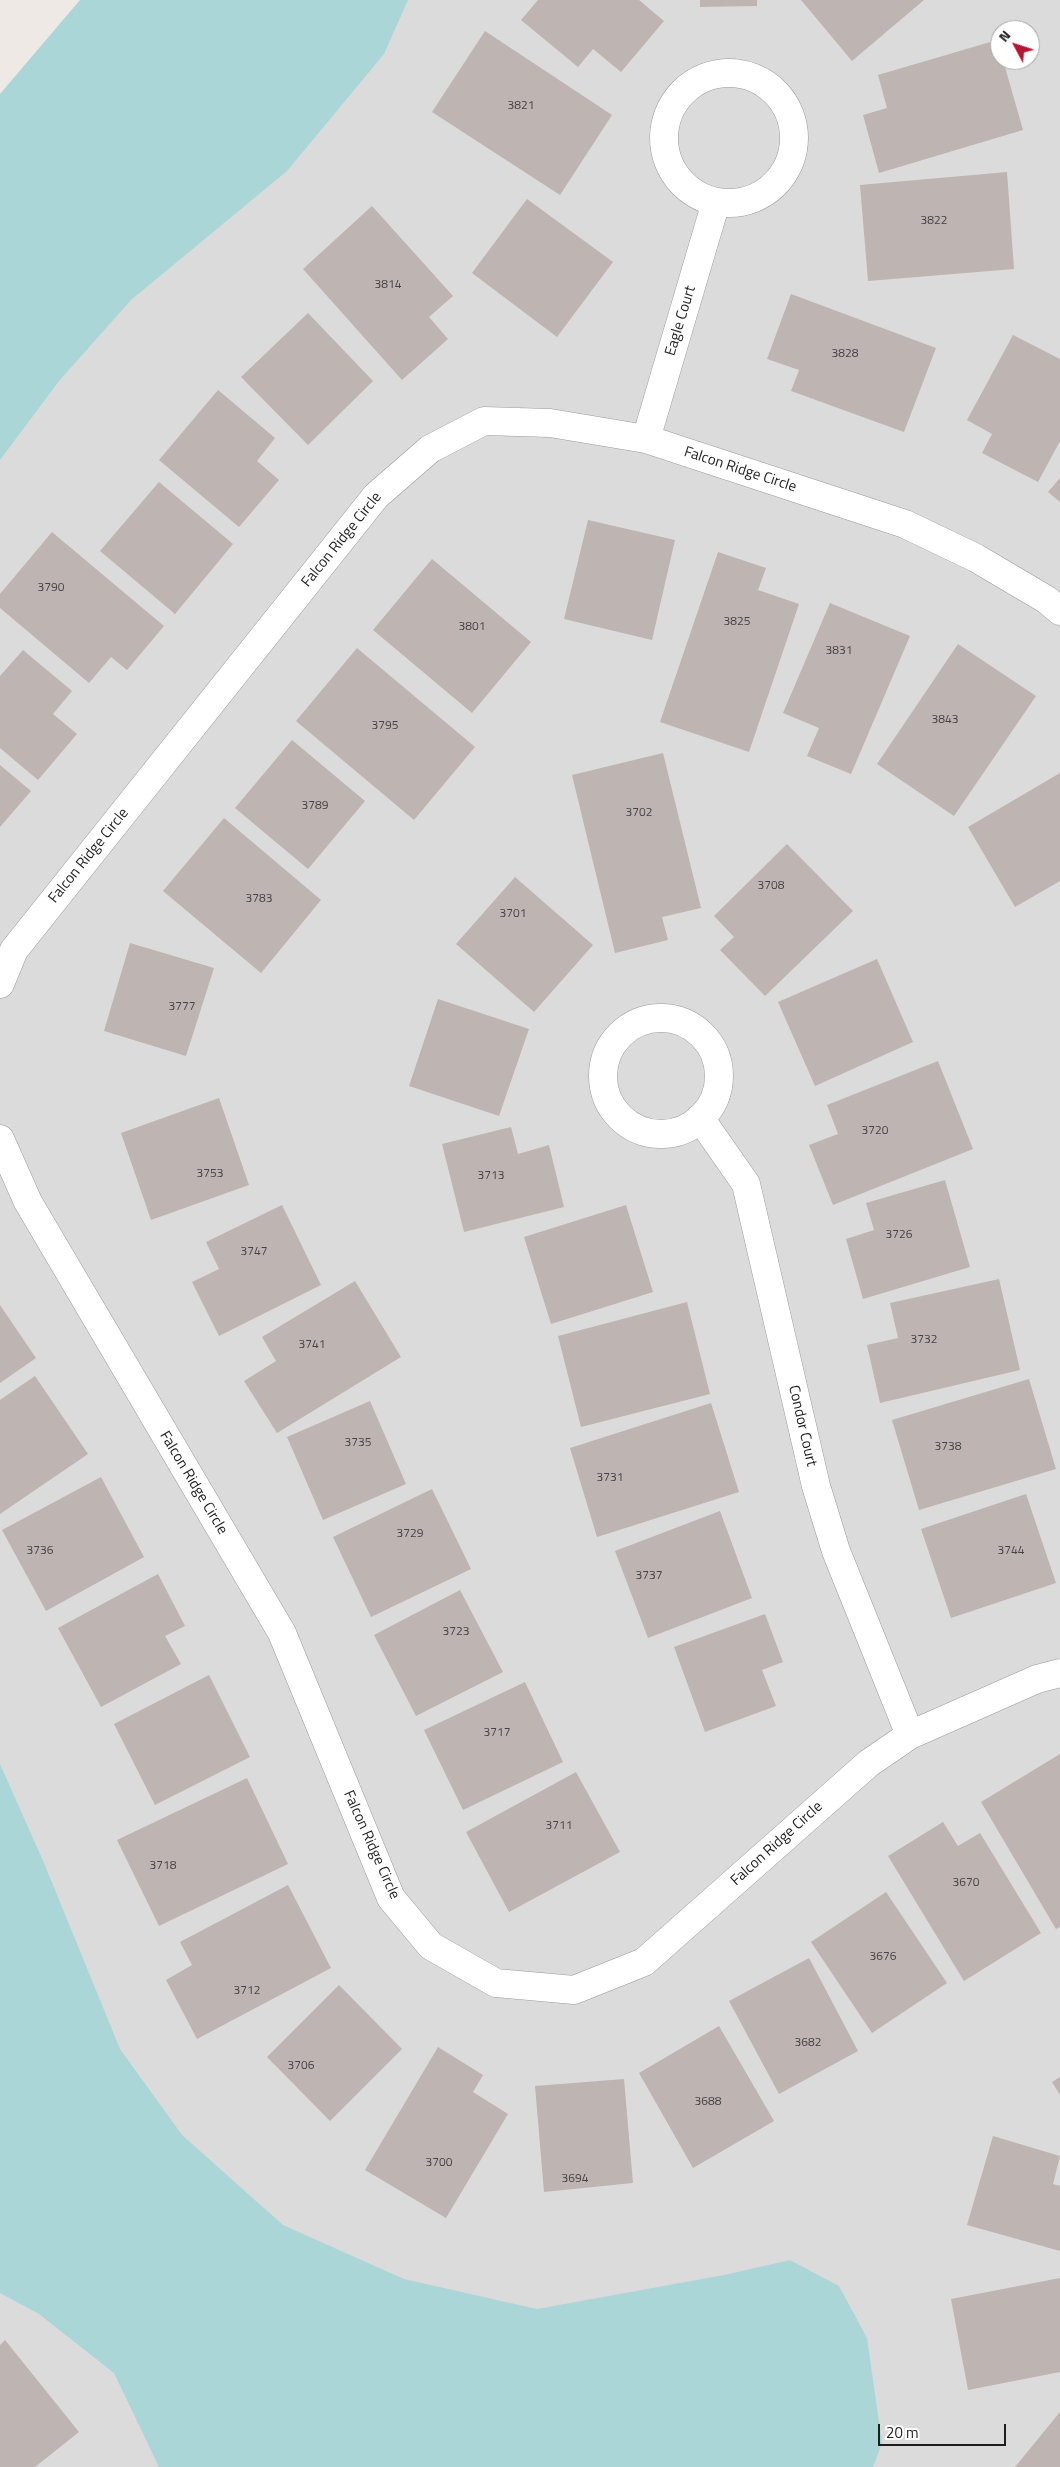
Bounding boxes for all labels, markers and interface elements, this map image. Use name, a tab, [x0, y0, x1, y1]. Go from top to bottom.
north arrow	[990, 20, 1040, 70]
text: N	[993, 25, 1015, 46]
house number: 3821	[508, 99, 534, 113]
house number: 3822	[921, 214, 947, 228]
house number: 3814	[375, 278, 401, 292]
street label: Eagle Court	[662, 284, 700, 358]
house number: 3828	[832, 347, 858, 361]
street label: Falcon Ridge Circle	[681, 443, 799, 497]
street label: Falcon Ridge Circle	[298, 489, 386, 591]
house number: 3790	[38, 581, 64, 595]
house number: 3825	[724, 615, 750, 629]
house number: 3801	[459, 620, 485, 634]
house number: 3831	[826, 644, 852, 658]
house number: 3843	[932, 713, 958, 727]
house number: 3795	[372, 719, 398, 733]
house number: 3789	[302, 799, 328, 813]
street label: Falcon Ridge Circle	[45, 805, 133, 907]
house number: 3702	[626, 806, 652, 820]
house number: 3708	[758, 879, 784, 893]
house number: 3783	[246, 892, 272, 906]
house number: 3701	[500, 907, 526, 921]
house number: 3777	[169, 1000, 195, 1014]
house number: 3720	[862, 1124, 888, 1138]
house number: 3753	[197, 1167, 223, 1181]
house number: 3713	[478, 1169, 504, 1183]
house number: 3726	[886, 1228, 912, 1242]
house number: 3747	[241, 1245, 267, 1259]
house number: 3732	[911, 1333, 937, 1347]
house number: 3741	[299, 1338, 325, 1352]
street label: Condor Court	[784, 1384, 820, 1468]
street label: Falcon Ridge Circle	[155, 1428, 231, 1538]
house number: 3735	[345, 1436, 371, 1450]
house number: 3738	[935, 1440, 961, 1454]
house number: 3731	[597, 1471, 623, 1485]
house number: 3729	[397, 1527, 423, 1541]
house number: 3736	[27, 1544, 53, 1558]
house number: 3744	[998, 1544, 1024, 1558]
house number: 3737	[636, 1569, 662, 1583]
house number: 3723	[443, 1625, 469, 1639]
house number: 3717	[484, 1726, 510, 1740]
street label: Falcon Ridge Circle	[339, 1788, 403, 1902]
street label: Falcon Ridge Circle	[727, 1798, 827, 1890]
house number: 3711	[546, 1819, 572, 1833]
house number: 3718	[150, 1859, 176, 1873]
house number: 3670	[953, 1876, 979, 1890]
house number: 3676	[870, 1950, 896, 1964]
house number: 3712	[234, 1984, 260, 1998]
house number: 3682	[795, 2036, 821, 2050]
house number: 3706	[288, 2059, 314, 2073]
house number: 3688	[695, 2095, 721, 2109]
house number: 3700	[426, 2156, 452, 2170]
house number: 3694	[562, 2172, 588, 2186]
scale bar	[880, 2414, 1008, 2446]
text: 20 m	[886, 2421, 919, 2444]

